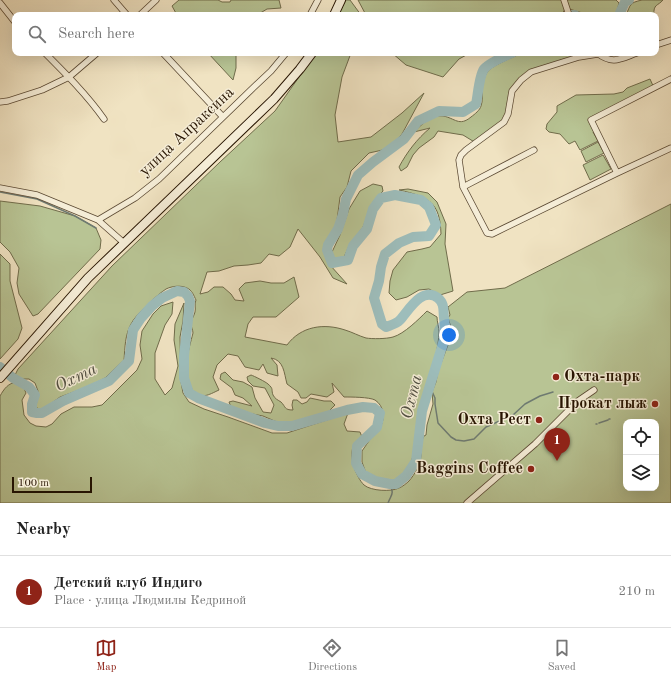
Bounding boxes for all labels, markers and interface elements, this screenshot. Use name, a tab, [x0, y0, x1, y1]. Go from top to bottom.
search box	[12, 12, 659, 56]
icon: search	[26, 23, 48, 45]
text: Search here	[58, 27, 135, 42]
street label: улица Апраксина	[137, 84, 237, 180]
your location	[439, 325, 459, 345]
water label: Охта	[52, 361, 100, 395]
place label: Охта-парк	[564, 369, 640, 385]
marker: Охта-парк	[551, 372, 561, 382]
water label: Охта	[398, 373, 426, 421]
place label: Прокат лыж	[558, 396, 647, 412]
marker: Прокат лыж	[650, 399, 660, 409]
place label: Охта Рест	[458, 412, 531, 428]
marker: Охта Рест	[534, 415, 544, 425]
map controls	[623, 419, 659, 491]
button: locate	[623, 419, 659, 455]
pin: 1	[544, 428, 570, 461]
button: layers	[623, 455, 659, 491]
place label: Baggins Coffee	[416, 461, 523, 477]
marker: Baggins Coffee	[526, 464, 536, 474]
scale bar	[12, 475, 92, 494]
text: 100 m	[18, 478, 49, 489]
text: Nearby	[16, 521, 71, 538]
text: Детский клуб Индиго	[54, 576, 202, 591]
text: 1	[25, 585, 33, 598]
text: 210 m	[618, 585, 655, 598]
text: Place · улица Людмилы Кедриной	[54, 594, 246, 607]
tab: Map	[95, 637, 117, 675]
tab: Directions	[308, 637, 357, 675]
tab: Saved	[548, 637, 576, 675]

